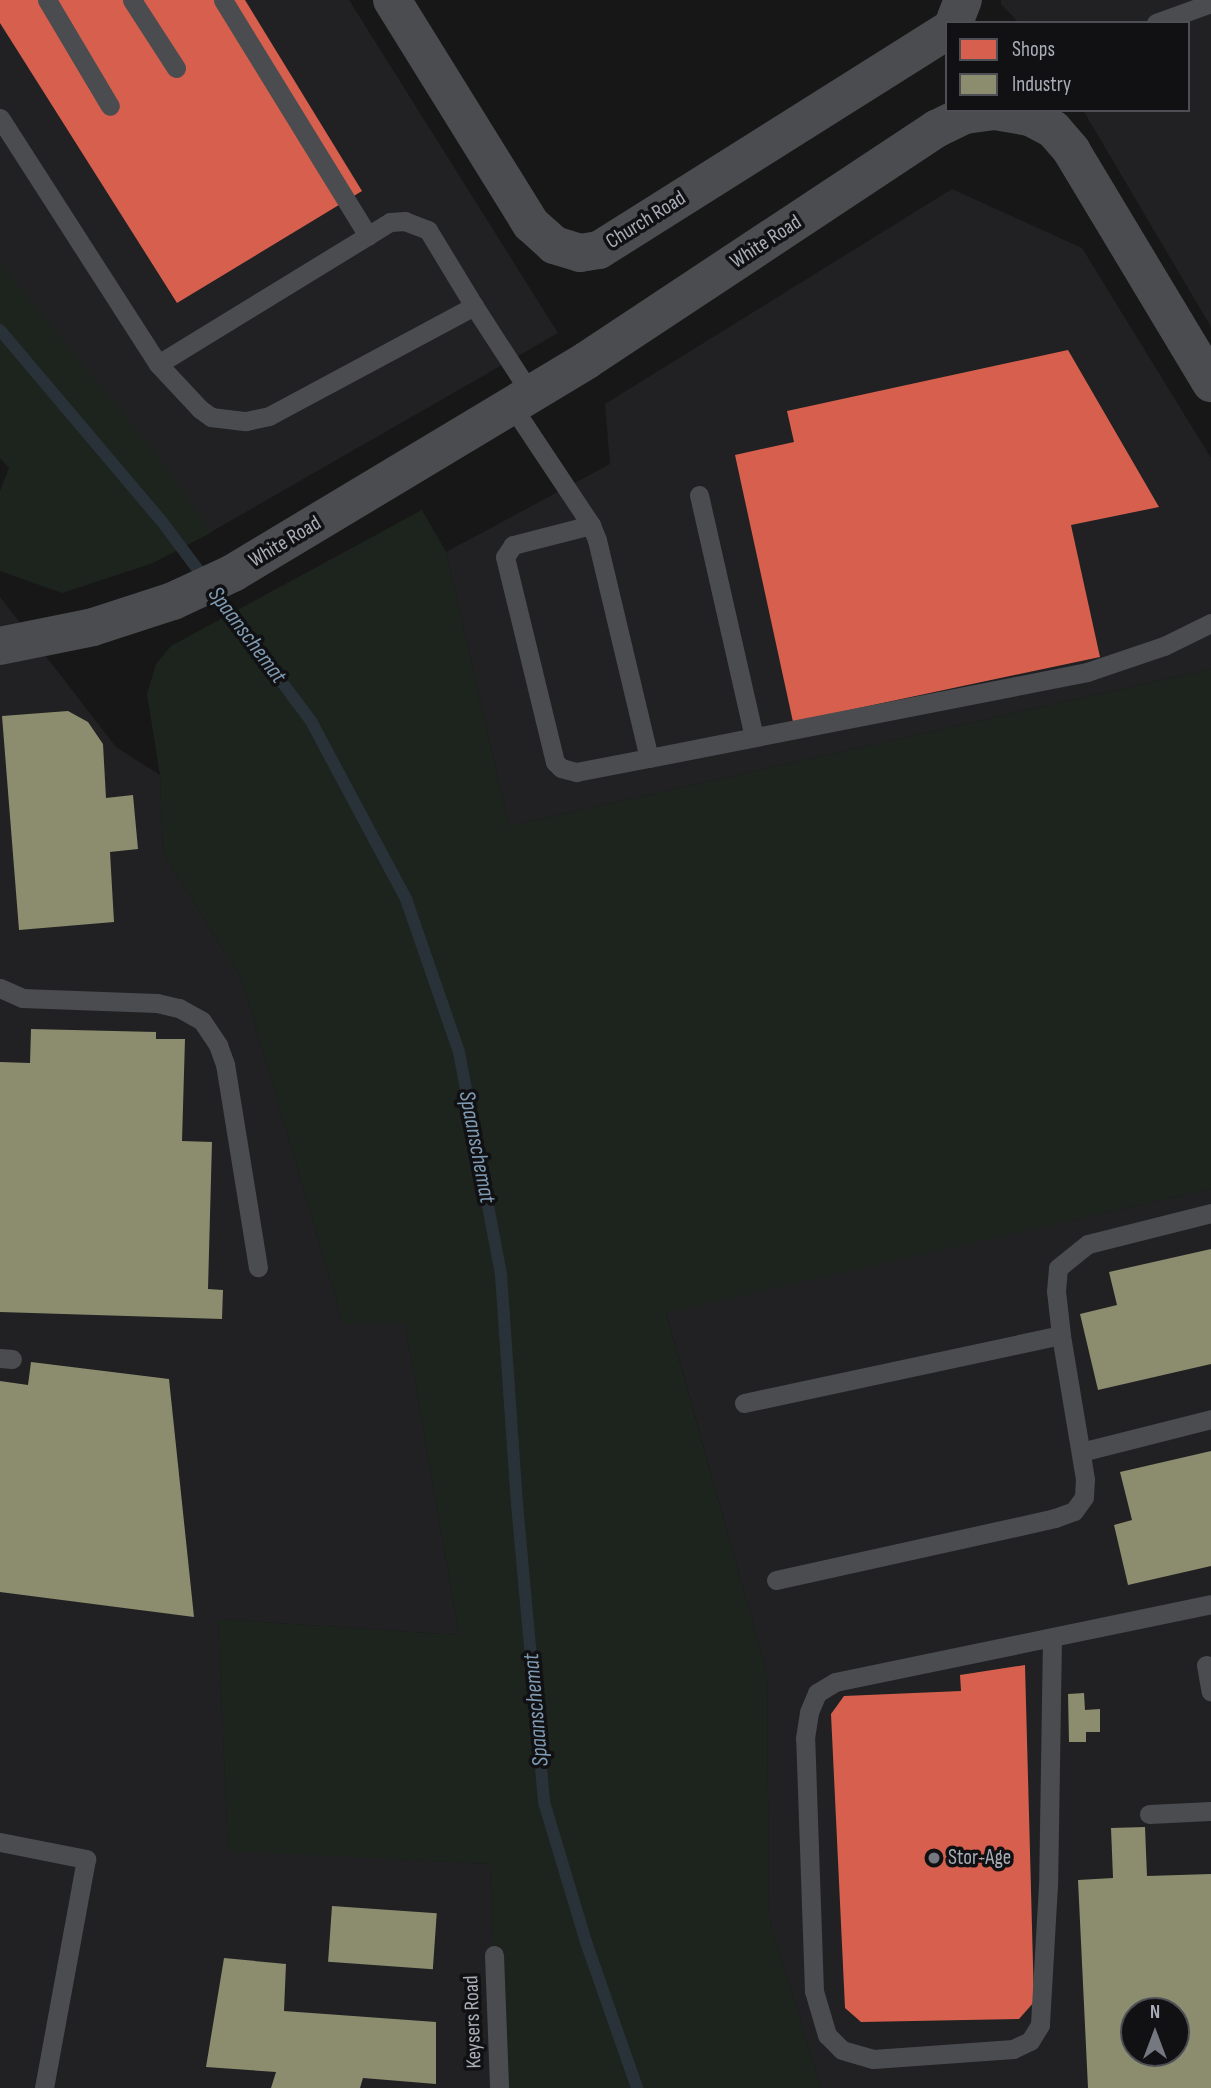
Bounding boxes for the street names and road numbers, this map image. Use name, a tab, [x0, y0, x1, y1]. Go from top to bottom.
street label: Church Road	[601, 186, 691, 254]
street label: White Road	[726, 210, 806, 274]
street label: White Road	[244, 511, 326, 573]
street label: Keysers Road	[459, 1975, 487, 2069]

